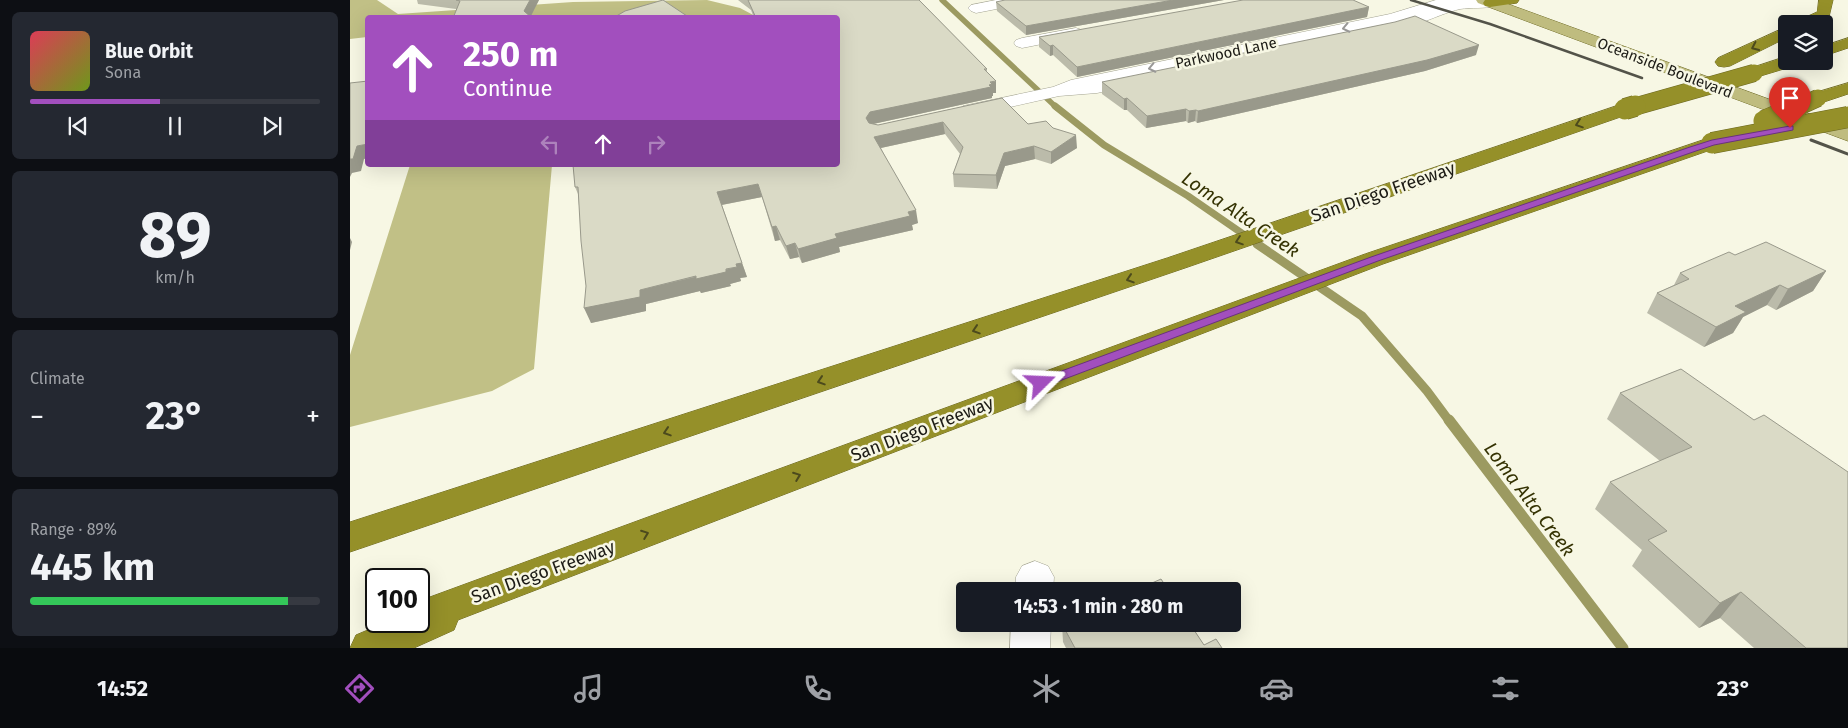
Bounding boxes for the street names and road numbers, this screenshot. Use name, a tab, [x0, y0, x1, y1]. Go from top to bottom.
street label: Parkwood Lane	[1174, 33, 1278, 73]
street label: Oceanside Boulevard	[1595, 34, 1735, 102]
street label: San Diego Freeway	[1308, 157, 1458, 227]
street label: San Diego Freeway	[848, 392, 997, 466]
street label: San Diego Freeway	[468, 536, 618, 608]

